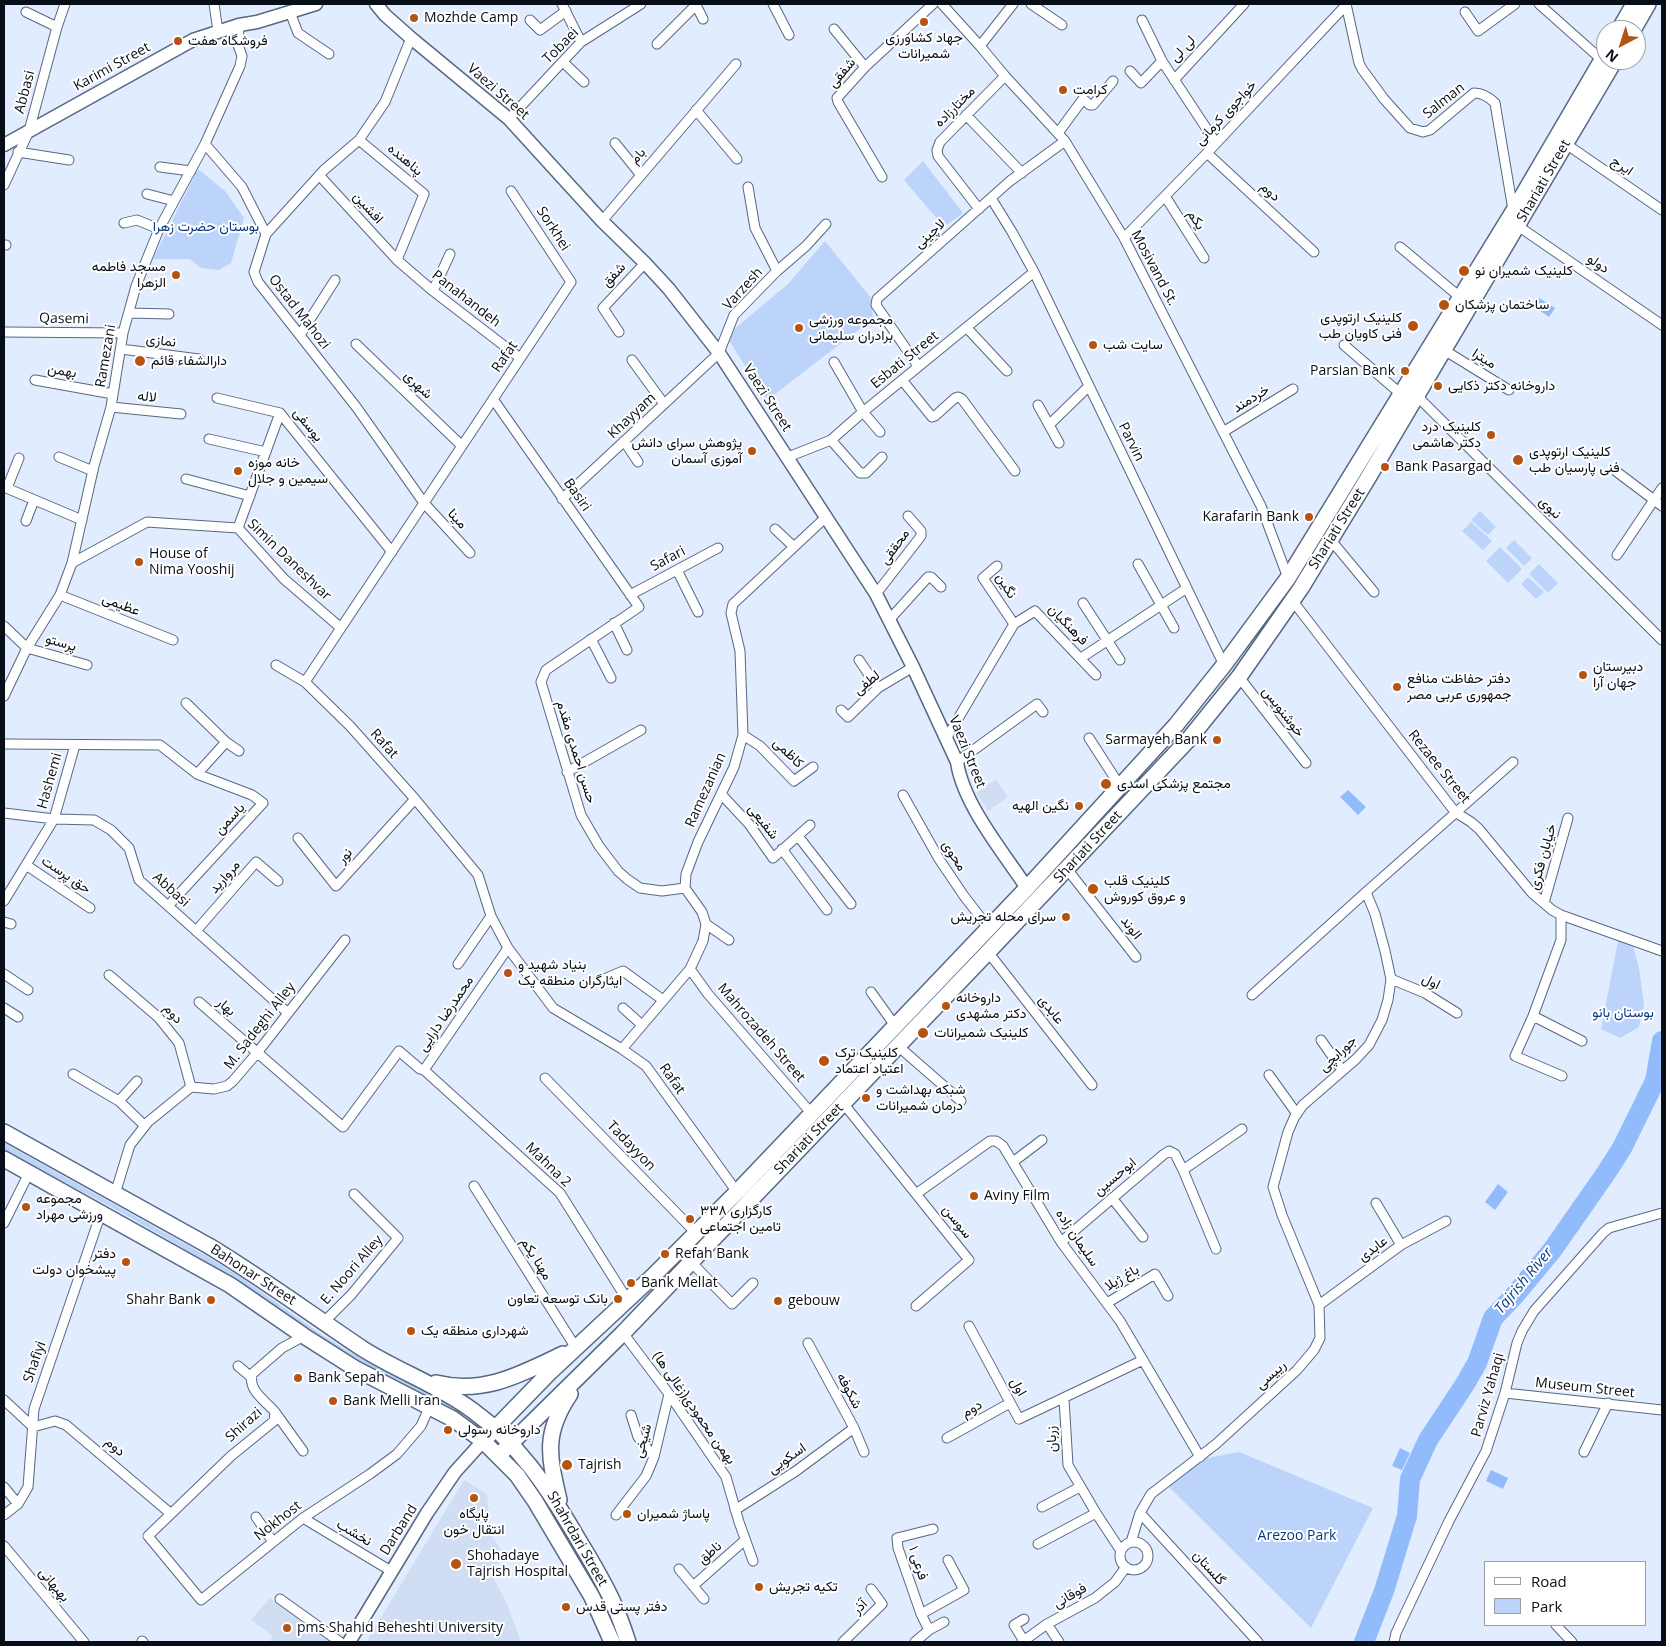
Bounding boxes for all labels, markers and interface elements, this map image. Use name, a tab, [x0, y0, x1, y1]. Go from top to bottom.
place label: Mozhde Camp	[424, 10, 518, 26]
marker: Mozhde Camp	[408, 12, 420, 24]
marker: جهاد کشاورزی شمیرانات	[918, 16, 930, 28]
north arrow	[1596, 20, 1646, 70]
street label: Tobaei	[540, 25, 582, 67]
place label: جهاد کشاورزی شمیرانات	[885, 30, 963, 62]
street label: لی لی	[1167, 32, 1199, 66]
place label: فروشگاه هفت	[188, 33, 268, 49]
marker: فروشگاه هفت	[172, 35, 184, 47]
street label: Karimi Street	[71, 39, 153, 95]
text: N	[1601, 45, 1622, 67]
street label: شفقی	[825, 55, 859, 91]
street label: Vaezi Street	[463, 60, 533, 124]
street label: Abbasi	[11, 69, 39, 115]
street label: خواجوی کرمانی	[1192, 77, 1260, 149]
street label: Salman	[1420, 80, 1468, 122]
place label: کرامت	[1073, 82, 1107, 98]
street label: مختارزاده	[931, 83, 979, 131]
marker: کرامت	[1057, 84, 1069, 96]
street label: Shariati Street	[1514, 137, 1574, 225]
street label: پناهنده	[384, 140, 426, 180]
street label: بام	[626, 144, 650, 168]
street label: ایرج	[1608, 153, 1636, 179]
street label: دوم	[1257, 179, 1283, 205]
street label: افشین	[349, 189, 387, 227]
street label: Sorkhei	[533, 204, 573, 254]
street label: یکم	[1183, 207, 1209, 233]
street label: لاچینی	[911, 216, 949, 252]
park label: بوستان حضرت زهرا	[153, 219, 259, 235]
street label: Mosivand St.	[1127, 227, 1181, 309]
street label: دولو	[1584, 251, 1612, 277]
place label: مسجد فاطمه الزهرا	[92, 259, 166, 292]
street label: شفق	[598, 259, 630, 291]
place label: کلینیک شمیران نو	[1475, 263, 1573, 279]
street label: Varzesh	[720, 264, 766, 314]
marker: کلینیک شمیران نو	[1457, 264, 1471, 278]
street label: Panahandeh	[428, 267, 504, 331]
marker: مسجد فاطمه الزهرا	[170, 269, 182, 281]
street label: Ostad Mahozi	[265, 271, 333, 353]
place label: ساختمان پزشکان	[1455, 297, 1549, 313]
marker: ساختمان پزشکان	[1437, 298, 1451, 312]
street label: Qasemi	[39, 310, 89, 328]
place label: کلینیک ارتوپدی فنی کاویان طب	[1319, 310, 1402, 342]
place label: مجموعه ورزشی برادران سلیمانی	[809, 312, 893, 344]
marker: کلینیک ارتوپدی فنی کاویان طب	[1406, 319, 1420, 333]
marker: مجموعه ورزشی برادران سلیمانی	[793, 322, 805, 334]
street label: Ramezani	[92, 323, 120, 389]
street label: Esbati Street	[868, 328, 942, 392]
street label: نمازی	[145, 331, 177, 351]
place label: سایت شب	[1103, 337, 1163, 353]
street label: Rafat	[489, 338, 521, 376]
marker: سایت شب	[1087, 339, 1099, 351]
street label: میترا	[1469, 345, 1499, 373]
place label: دارالشفاء قائم	[151, 353, 227, 369]
marker: دارالشفاء قائم	[133, 354, 147, 368]
street label: بهمن	[46, 360, 78, 382]
street label: Vaezi Street	[739, 361, 795, 435]
place label: Parsian Bank	[1310, 363, 1395, 379]
marker: Parsian Bank	[1399, 365, 1411, 377]
street label: شهری	[400, 367, 436, 403]
place label: داروخانه دکتر ذکایی	[1448, 378, 1555, 394]
marker: داروخانه دکتر ذکایی	[1432, 380, 1444, 392]
street label: خردمند	[1230, 381, 1272, 417]
street label: لاله	[137, 388, 157, 406]
street label: Khayyam	[604, 389, 660, 443]
street label: یوسفی	[289, 405, 327, 445]
place label: کلینیک درد دکتر هاشمی	[1412, 419, 1481, 452]
street label: Parvin	[1114, 420, 1148, 464]
marker: کلینیک درد دکتر هاشمی	[1485, 429, 1497, 441]
place label: پژوهش سرای دانش آموزی آسمان	[632, 435, 742, 468]
place label: کلینیک ارتوپدی فنی پارسیان طب	[1529, 444, 1620, 477]
marker: پژوهش سرای دانش آموزی آسمان	[746, 445, 758, 457]
marker: کلینیک ارتوپدی فنی پارسیان طب	[1511, 453, 1525, 467]
place label: خانه موزه سیمین و جلال	[248, 455, 328, 488]
place label: Bank Pasargad	[1395, 459, 1492, 475]
marker: Bank Pasargad	[1379, 461, 1391, 473]
marker: خانه موزه سیمین و جلال	[232, 465, 244, 477]
street label: Basiri	[560, 475, 594, 515]
street label: Shariati Street	[1305, 485, 1369, 573]
street label: نبوی	[1535, 493, 1565, 523]
street label: مینا	[444, 506, 470, 532]
place label: Karafarin Bank	[1202, 509, 1299, 525]
marker: Karafarin Bank	[1303, 511, 1315, 523]
street label: Simin Daneshvar	[244, 516, 334, 604]
street label: محققی	[876, 526, 914, 568]
street label: Safari	[648, 543, 688, 575]
place label: House of Nima Yooshij	[149, 546, 234, 578]
marker: House of Nima Yooshij	[133, 556, 145, 568]
street label: نگین	[992, 570, 1020, 602]
street label: عظیمی	[100, 590, 142, 620]
street label: فرهنگیان	[1044, 601, 1092, 649]
street label: پرستو	[44, 631, 78, 655]
place label: دبیرستان جهان آرا	[1593, 659, 1643, 692]
street label: لطفی	[850, 667, 884, 699]
marker: دبیرستان جهان آرا	[1577, 669, 1589, 681]
place label: دفتر حفاظت منافع جمهوری عربی مصر	[1407, 671, 1511, 704]
marker: دفتر حفاظت منافع جمهوری عربی مصر	[1391, 681, 1403, 693]
street label: خوشنویس	[1258, 683, 1308, 741]
street label: حسن احمدی مقدم	[552, 699, 600, 805]
street label: Vaezi Street	[945, 713, 989, 791]
street label: Rafat	[366, 726, 402, 762]
street label: Rezaee Street	[1404, 727, 1474, 807]
place label: Sarmayeh Bank	[1105, 732, 1207, 748]
street label: کاظمی	[769, 734, 807, 772]
marker: Sarmayeh Bank	[1211, 734, 1223, 746]
street label: Ramezanian	[682, 750, 730, 830]
street label: Hashemi	[34, 751, 66, 811]
place label: مجتمع پزشکی اسدی	[1117, 776, 1231, 792]
marker: مجتمع پزشکی اسدی	[1099, 777, 1113, 791]
place label: نگین الهیه	[1012, 798, 1069, 814]
street label: یاسمن	[211, 800, 249, 838]
marker: نگین الهیه	[1073, 800, 1085, 812]
street label: شفیعی	[744, 801, 782, 843]
street label: Shariati Street	[1050, 808, 1126, 886]
street label: خیابان فکری	[1526, 822, 1560, 892]
street label: محوی	[938, 838, 970, 874]
street label: نور	[334, 845, 356, 867]
street label: حق پرست	[38, 852, 94, 898]
street label: مروارید	[206, 857, 244, 897]
street label: Abbasi	[149, 869, 193, 911]
place label: کلینیک قلب و عروق کوروش	[1104, 873, 1186, 906]
marker: کلینیک قلب و عروق کوروش	[1086, 882, 1100, 896]
place label: سرای محله تجریش	[950, 909, 1056, 925]
marker: سرای محله تجریش	[1060, 911, 1072, 923]
street label: الوند	[1117, 913, 1145, 943]
place label: بنیاد شهید و ایثارگران منطقه یک	[518, 957, 622, 990]
marker: بنیاد شهید و ایثارگران منطقه یک	[502, 967, 514, 979]
street label: اول	[1419, 970, 1443, 994]
street label: محمدرضا دارایی	[415, 973, 477, 1055]
street label: M. Sadeghi Alley	[221, 979, 299, 1073]
street label: Mahrozadeh Street	[714, 980, 808, 1086]
place label: داروخانه دکتر مشهدی	[956, 990, 1026, 1022]
street label: عابدی	[1034, 992, 1068, 1028]
street label: بهار	[213, 994, 239, 1020]
street label: دوم	[160, 1000, 186, 1028]
marker: داروخانه دکتر مشهدی	[940, 1000, 952, 1012]
park label: بوستان بانو	[1592, 1005, 1654, 1021]
place label: کلینیک شمیرانات	[934, 1025, 1029, 1041]
marker: کلینیک شمیرانات	[916, 1026, 930, 1040]
street label: جورابچی	[1316, 1032, 1360, 1076]
place label: کلینیک ترک اعتیاد اعتماد	[835, 1045, 904, 1078]
marker: کلینیک ترک اعتیاد اعتماد	[817, 1054, 831, 1068]
street label: Rafat	[655, 1060, 689, 1098]
place label: شبکه بهداشت و درمان شمیرانات	[876, 1082, 966, 1114]
marker: شبکه بهداشت و درمان شمیرانات	[860, 1092, 872, 1104]
street label: Shariati Street	[771, 1100, 847, 1178]
street label: Tadayyon	[603, 1118, 659, 1174]
street label: Mahna 2	[522, 1139, 574, 1191]
street label: ابوحسین	[1090, 1154, 1140, 1200]
place label: Aviny Film	[984, 1188, 1050, 1204]
marker: Aviny Film	[968, 1190, 980, 1202]
place label: مجموعه ورزشی مهراد	[36, 1191, 103, 1224]
marker: مجموعه ورزشی مهراد	[20, 1201, 32, 1213]
street label: سوسن	[938, 1202, 976, 1242]
place label: کارگزاری ٣٣٨ تامین اجتماعی	[700, 1203, 781, 1236]
street label: سلیمان زاده	[1052, 1206, 1102, 1270]
marker: کارگزاری ٣٣٨ تامین اجتماعی	[684, 1213, 696, 1225]
street label: E. Noori Alley	[317, 1232, 387, 1308]
street label: عابدی	[1355, 1233, 1391, 1265]
street label: مهنا یکم	[516, 1235, 556, 1283]
street label: Bahonar Street	[207, 1241, 299, 1309]
water label: Tajrish River	[1491, 1244, 1557, 1318]
place label: دفتر پیشخوان دولت	[32, 1246, 116, 1278]
place label: Refah Bank	[675, 1246, 749, 1262]
marker: Refah Bank	[659, 1248, 671, 1260]
marker: دفتر پیشخوان دولت	[120, 1256, 132, 1268]
street label: باغ ژیلا	[1102, 1261, 1142, 1295]
place label: Bank Mellat	[641, 1275, 718, 1291]
marker: Bank Mellat	[625, 1277, 637, 1289]
place label: بانک توسعه تعاون	[507, 1291, 608, 1307]
place label: Shahr Bank	[126, 1292, 201, 1308]
marker: بانک توسعه تعاون	[612, 1293, 624, 1305]
place label: gebouw	[788, 1293, 840, 1309]
marker: Shahr Bank	[205, 1294, 217, 1306]
marker: gebouw	[772, 1295, 784, 1307]
place label: شهرداری منطقه یک	[421, 1323, 529, 1339]
marker: شهرداری منطقه یک	[405, 1325, 417, 1337]
street label: Shafiyi	[20, 1339, 50, 1385]
street label: بهمن محمودی(زغالی ها)	[649, 1348, 739, 1468]
street label: Parviz Yahaqi	[1468, 1351, 1508, 1439]
street label: رییسی	[1252, 1357, 1290, 1393]
place label: Bank Sepah	[308, 1370, 385, 1386]
street label: شکوفه	[833, 1370, 865, 1412]
marker: Bank Sepah	[292, 1372, 304, 1384]
street label: Museum Street	[1534, 1374, 1636, 1402]
street label: اول	[1006, 1375, 1030, 1399]
place label: Bank Melli Iran	[343, 1393, 440, 1409]
marker: Bank Melli Iran	[327, 1395, 339, 1407]
street label: دوم	[959, 1397, 985, 1421]
street label: Shirazi	[222, 1404, 266, 1446]
place label: داروخانه رسولی	[458, 1422, 541, 1438]
street label: شیخی	[630, 1422, 656, 1460]
marker: داروخانه رسولی	[442, 1424, 454, 1436]
street label: زربان	[1043, 1425, 1061, 1453]
street label: دوم	[101, 1434, 129, 1460]
street label: اسکویی	[765, 1440, 809, 1478]
place label: Tajrish	[578, 1457, 622, 1473]
marker: Tajrish	[560, 1458, 574, 1472]
street label: Shahrdari Street	[543, 1489, 611, 1589]
marker: پایگاه انتقال خون	[468, 1492, 480, 1504]
street label: Nokhost	[251, 1497, 305, 1545]
street label: Darband	[377, 1501, 421, 1559]
place label: پایگاه انتقال خون	[444, 1506, 504, 1538]
place label: پاساژ شمیران	[637, 1506, 710, 1522]
marker: پاساژ شمیران	[621, 1508, 633, 1520]
street label: نخشب	[333, 1516, 375, 1550]
park label: Arezoo Park	[1258, 1528, 1336, 1544]
street label: ناطق	[695, 1538, 725, 1568]
street label: فرعی ۱	[905, 1544, 931, 1582]
street label: گلستان	[1189, 1547, 1229, 1589]
place label: Shohadaye Tajrish Hospital	[467, 1548, 568, 1580]
marker: Shohadaye Tajrish Hospital	[449, 1557, 463, 1571]
legend	[1484, 1561, 1646, 1626]
street label: بهبهانی	[35, 1564, 73, 1606]
text: Road	[1531, 1571, 1567, 1591]
place label: تکیه تجریش	[769, 1579, 838, 1595]
street label: فوقانی	[1050, 1580, 1090, 1612]
marker: تکیه تجریش	[753, 1581, 765, 1593]
street label: آذر	[849, 1596, 871, 1618]
text: Park	[1531, 1596, 1562, 1616]
place label: دفتر پستی قدس	[576, 1599, 667, 1615]
marker: دفتر پستی قدس	[560, 1601, 572, 1613]
place label: pms Shahid Beheshti University	[297, 1620, 503, 1636]
marker: pms Shahid Beheshti University	[281, 1622, 293, 1634]

